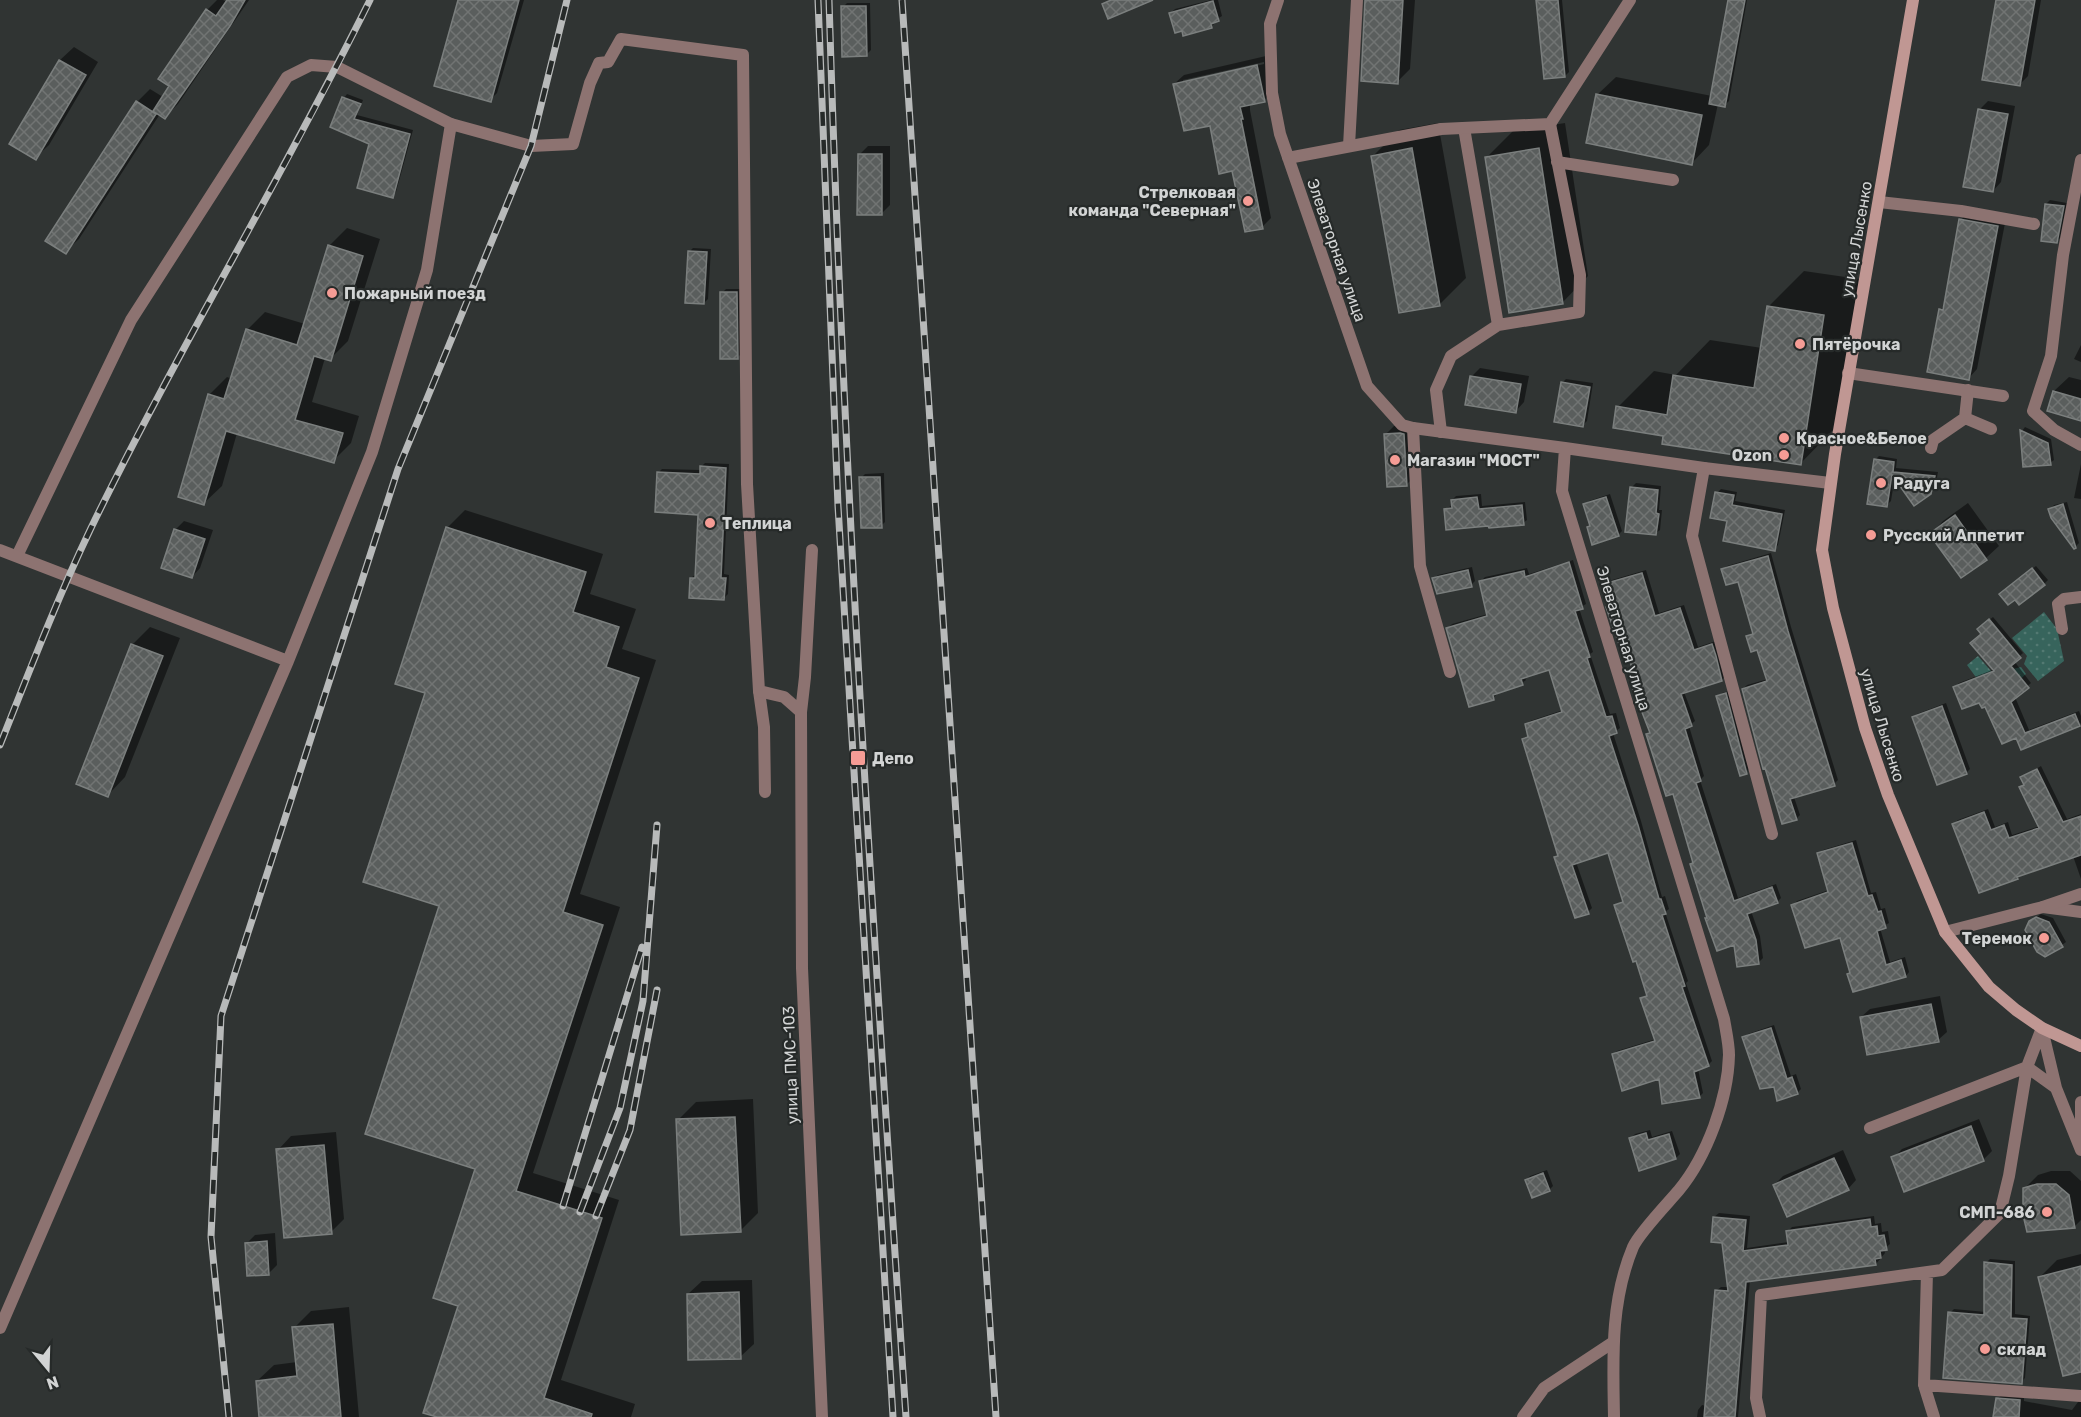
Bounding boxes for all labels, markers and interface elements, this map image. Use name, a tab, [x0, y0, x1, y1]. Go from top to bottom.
street label: Элеваторная улица	[1303, 176, 1370, 324]
street label: улица Лысенко	[1837, 180, 1876, 299]
place label: Стрелковая команда "Северная"	[1069, 183, 1236, 220]
marker: Стрелковая команда "Северная"	[1241, 194, 1255, 208]
place label: Пожарный поезд	[344, 284, 486, 303]
marker: Пожарный поезд	[325, 286, 339, 300]
place label: Пятёрочка	[1812, 335, 1901, 354]
marker: Пятёрочка	[1793, 337, 1807, 351]
place label: Красное&Белое	[1796, 429, 1927, 448]
marker: Красное&Белое	[1777, 431, 1791, 445]
place label: Ozon	[1732, 446, 1772, 465]
marker: Ozon	[1777, 448, 1791, 462]
place label: Магазин "МОСТ"	[1407, 451, 1540, 470]
marker: Магазин "МОСТ"	[1388, 453, 1402, 467]
place label: Радуга	[1893, 474, 1950, 493]
marker: Радуга	[1874, 476, 1888, 490]
place label: Теплица	[722, 514, 792, 533]
marker: Теплица	[703, 516, 717, 530]
place label: Русский Аппетит	[1883, 526, 2024, 545]
marker: Русский Аппетит	[1864, 528, 1878, 542]
street label: Элеваторная улица	[1592, 564, 1655, 713]
street label: улица Лысенко	[1856, 666, 1909, 784]
marker: Депо	[849, 749, 867, 767]
place label: Депо	[872, 749, 914, 768]
place label: Теремок	[1962, 929, 2032, 948]
marker: Теремок	[2037, 931, 2051, 945]
street label: улица ПМС-103	[779, 1005, 802, 1125]
place label: СМП-686	[1959, 1203, 2035, 1222]
marker: СМП-686	[2040, 1205, 2054, 1219]
north arrow	[18, 1339, 78, 1399]
place label: склад	[1997, 1340, 2047, 1359]
marker: склад	[1978, 1342, 1992, 1356]
text: N	[44, 1372, 61, 1394]

